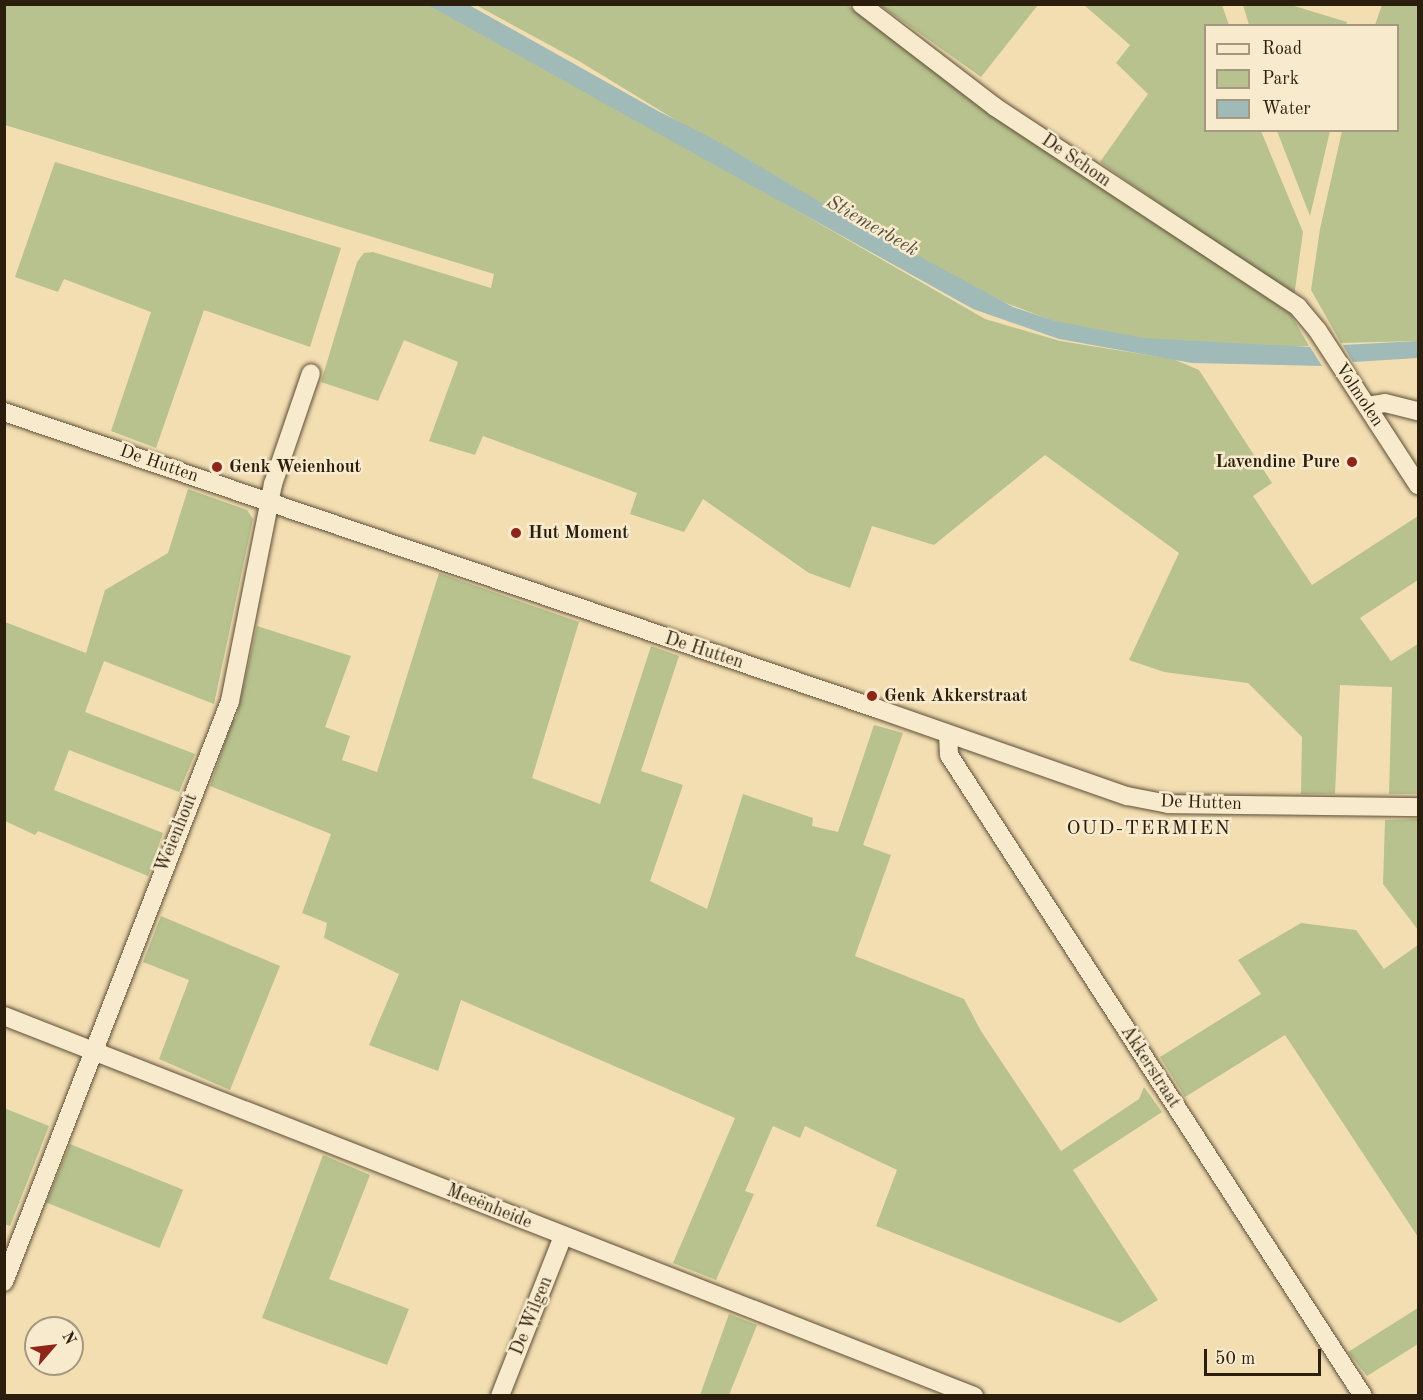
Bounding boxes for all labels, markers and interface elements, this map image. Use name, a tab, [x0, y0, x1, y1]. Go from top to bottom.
legend	[1204, 24, 1399, 132]
text: Road	[1262, 40, 1302, 58]
text: Park	[1262, 70, 1299, 88]
text: Water	[1262, 100, 1311, 118]
street label: De Schom	[1037, 130, 1115, 192]
water label: Stiemerbeek	[822, 191, 922, 263]
street label: Volmolen	[1330, 359, 1388, 431]
street label: De Hutten	[117, 440, 201, 488]
place label: Lavendine Pure	[1215, 451, 1340, 473]
marker: Lavendine Pure	[1345, 455, 1359, 469]
place label: Genk Weienhout	[229, 456, 361, 478]
marker: Genk Weienhout	[210, 460, 224, 474]
place label: Hut Moment	[528, 522, 629, 544]
marker: Hut Moment	[509, 526, 523, 540]
street label: De Hutten	[662, 628, 746, 674]
place label: Genk Akkerstraat	[884, 685, 1028, 707]
marker: Genk Akkerstraat	[865, 689, 879, 703]
street label: Weienhout	[151, 790, 203, 876]
street label: De Hutten	[1160, 791, 1242, 815]
district label: OUD-TERMIEN	[1067, 817, 1231, 841]
street label: Akkerstraat	[1115, 1022, 1185, 1112]
street label: Meeënheide	[443, 1180, 535, 1234]
street label: De Wilgen	[506, 1273, 558, 1359]
north arrow	[24, 1316, 84, 1376]
text: N	[58, 1329, 78, 1348]
scale bar	[1207, 1337, 1324, 1375]
text: 50 m	[1215, 1350, 1255, 1368]

